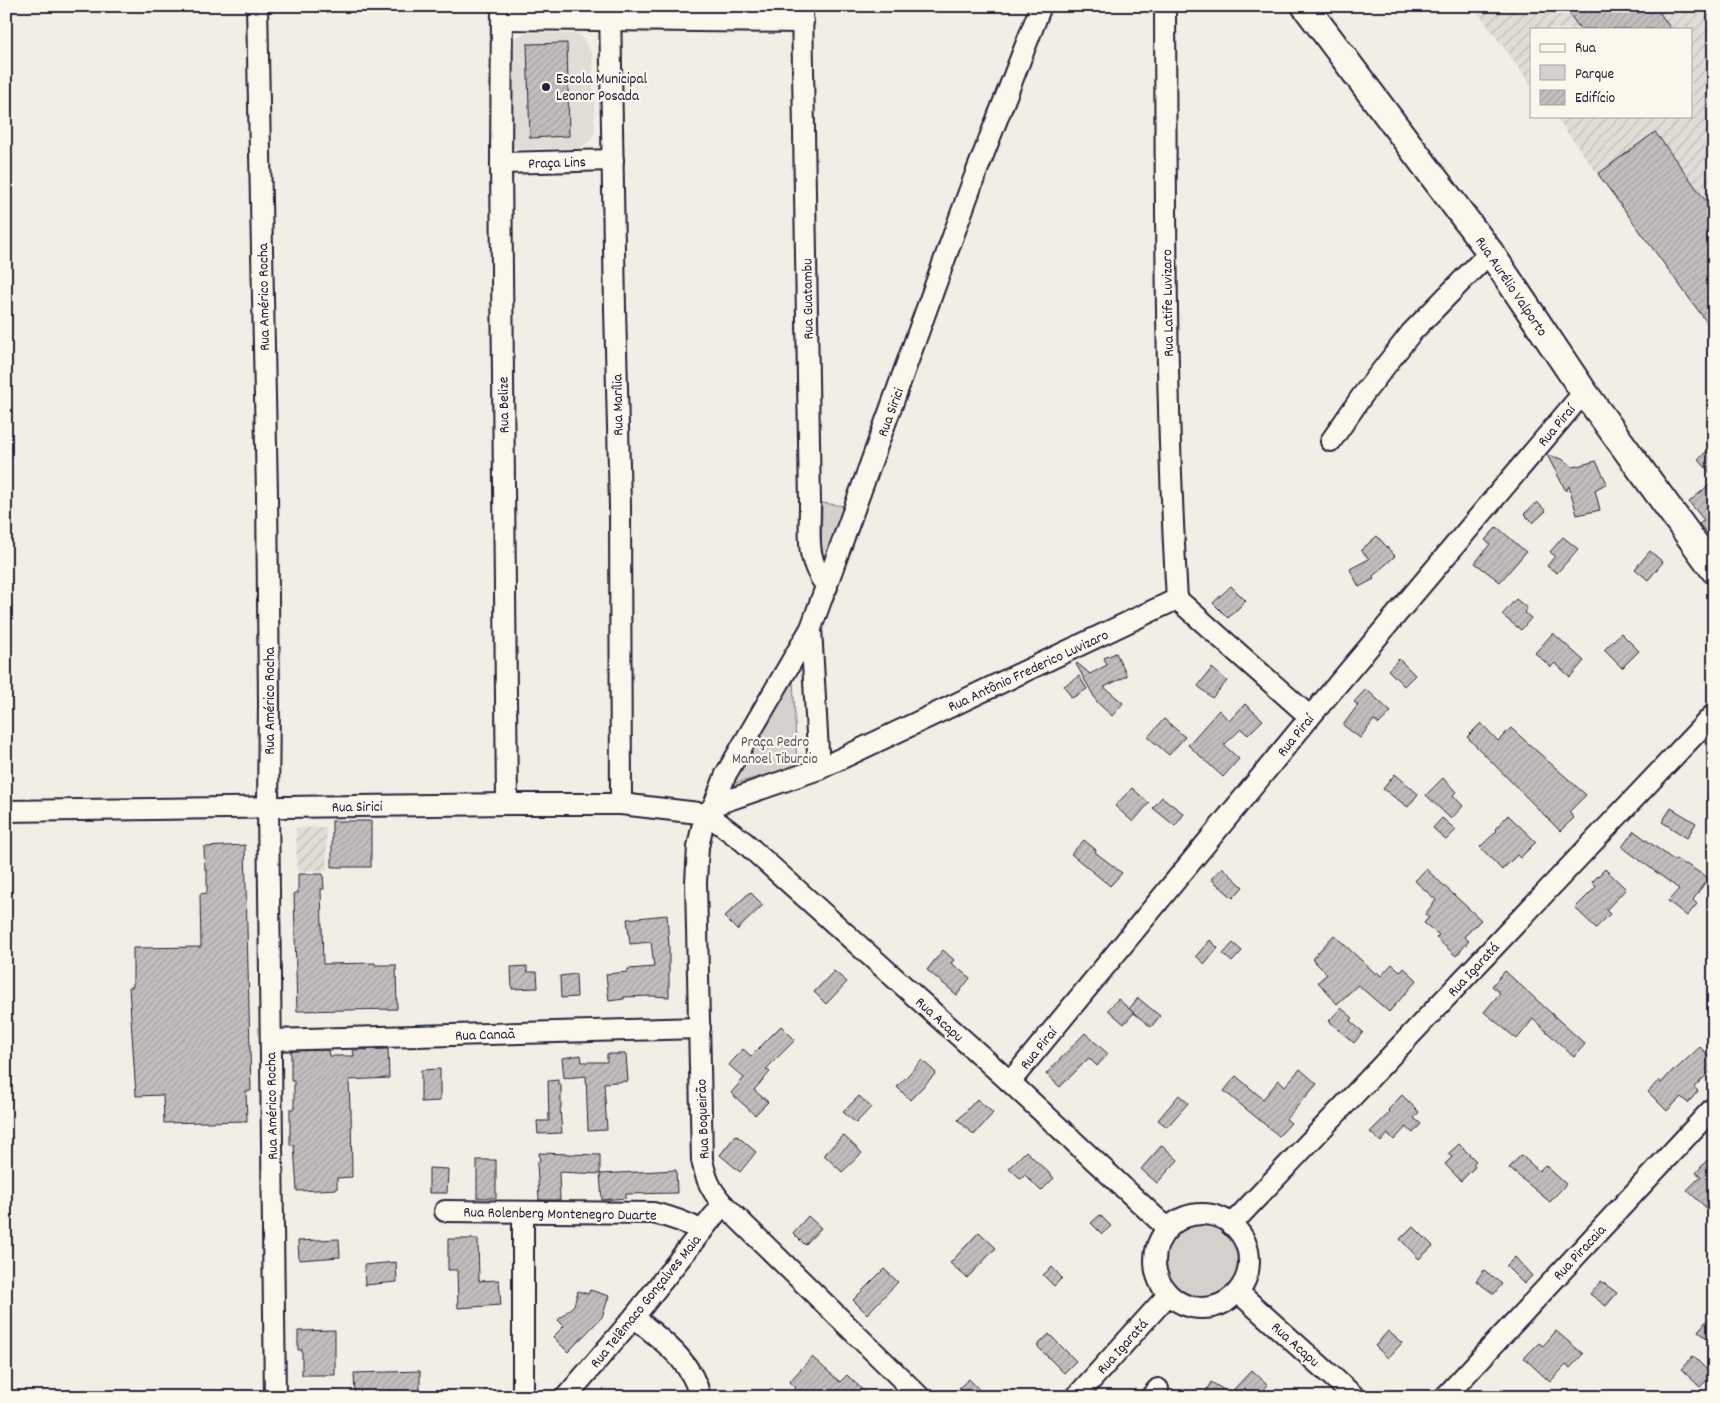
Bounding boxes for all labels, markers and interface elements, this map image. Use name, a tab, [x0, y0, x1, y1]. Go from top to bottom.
legend	[1530, 28, 1692, 118]
text: Rua	[1575, 38, 1597, 60]
text: Parque	[1575, 64, 1615, 86]
place label: Escola Municipal Leonor Posada	[556, 69, 648, 108]
marker: Escola Municipal Leonor Posada	[540, 81, 552, 93]
text: Edifício	[1575, 88, 1615, 110]
street label: Praça Lins	[528, 152, 586, 176]
street label: Rua Aurélio Valporto	[1469, 233, 1552, 342]
street label: Rua Américo Rocha	[253, 242, 277, 351]
street label: Rua Latife Luvizaro	[1157, 249, 1181, 357]
street label: Rua Guatambu	[797, 258, 821, 340]
street label: Rua Marília	[607, 373, 631, 436]
street label: Rua Belize	[494, 376, 516, 433]
street label: Rua Sirici	[873, 385, 911, 440]
street label: Rua Piraí	[1533, 399, 1583, 452]
street label: Rua Antônio Frederico Luvizaro	[945, 625, 1113, 719]
street label: Rua Américo Rocha	[260, 646, 282, 755]
street label: Rua Piraí	[1273, 709, 1321, 762]
park label: Praça Pedro Manoel Tiburcio	[732, 732, 818, 771]
street label: Rua Sirici	[332, 797, 383, 819]
street label: Rua Igaratá	[1443, 938, 1506, 1003]
street label: Rua Acapu	[909, 993, 968, 1048]
street label: Rua Piraí	[1016, 1022, 1064, 1075]
street label: Rua Canaã	[455, 1024, 516, 1048]
street label: Rua Américo Rocha	[261, 1051, 285, 1160]
street label: Rua Boqueirão	[692, 1078, 716, 1159]
street label: Rua Rolenberg Montenegro Duarte	[463, 1202, 657, 1228]
street label: Rua Piracaia	[1549, 1220, 1613, 1286]
street label: Rua Telêmaco Gonçalves Maia	[586, 1230, 708, 1374]
street label: Rua Igaratá	[1093, 1314, 1155, 1380]
street label: Rua Acapu	[1265, 1318, 1324, 1373]

